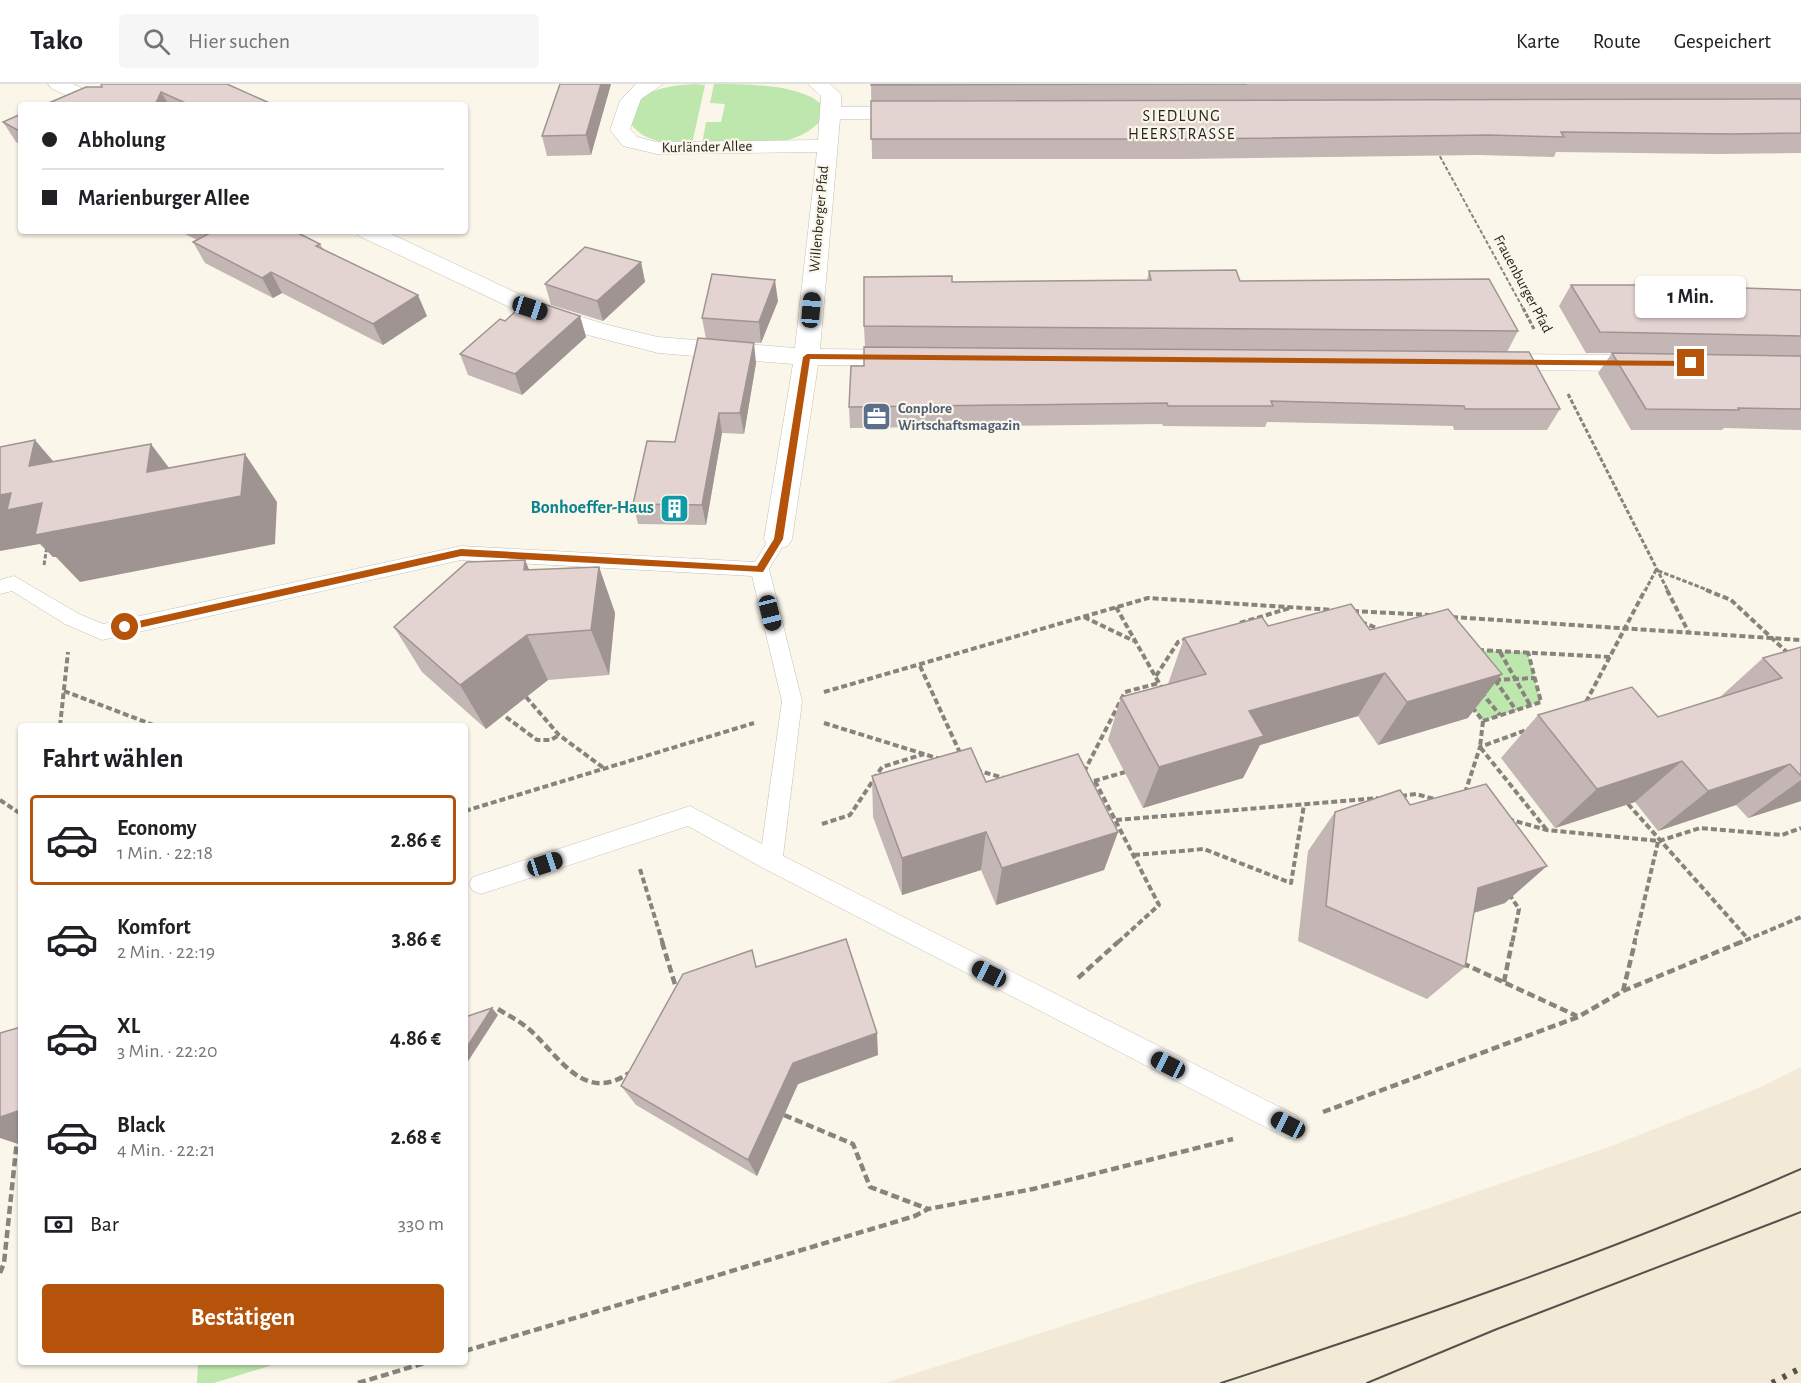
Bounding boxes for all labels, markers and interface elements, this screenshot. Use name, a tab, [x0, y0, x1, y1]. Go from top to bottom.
search box	[119, 14, 539, 68]
icon: search	[140, 25, 173, 58]
text: Tako	[30, 27, 83, 55]
text: Hier suchen	[188, 30, 290, 52]
text: Karte	[1516, 31, 1560, 52]
text: Route	[1593, 31, 1641, 52]
text: Gespeichert	[1674, 31, 1771, 52]
district label: SIEDLUNG HEERSTRASSE	[1128, 108, 1236, 142]
text: Abholung	[78, 129, 165, 151]
street label: Kurländer Allee	[662, 139, 752, 155]
street label: Willenberger Pfad	[807, 165, 831, 273]
text: Marienburger Allee	[78, 187, 250, 209]
street label: Frauenburger Pfad	[1491, 233, 1555, 336]
callout: 1 Min.	[1636, 276, 1746, 318]
text: 1 Min.	[1667, 287, 1714, 307]
car	[800, 291, 822, 329]
car	[510, 294, 550, 322]
route end	[1677, 349, 1704, 376]
office icon: Conplore Wirtschaftsmagazin	[861, 401, 893, 433]
place label: Conplore Wirtschaftsmagazin	[898, 401, 1020, 433]
building icon: Bonhoeffer-Haus	[659, 492, 691, 524]
place label: Bonhoeffer-Haus	[530, 499, 654, 517]
car	[757, 593, 783, 633]
route start	[111, 613, 138, 640]
text: Fahrt wählen	[42, 745, 184, 772]
icon: car	[45, 813, 99, 867]
text: Economy	[117, 817, 197, 839]
text: 2.86 €	[391, 829, 441, 851]
text: 1 Min. · 22:18	[117, 843, 213, 863]
car	[525, 850, 565, 878]
icon: car	[45, 912, 99, 966]
text: Komfort	[117, 916, 191, 938]
text: 3.86 €	[391, 928, 441, 950]
text: 2 Min. · 22:19	[117, 942, 215, 962]
car	[969, 958, 1009, 990]
icon: car	[45, 1011, 99, 1065]
text: XL	[117, 1015, 140, 1037]
text: 4.86 €	[390, 1027, 441, 1049]
text: 3 Min. · 22:20	[117, 1041, 218, 1061]
car	[1148, 1049, 1188, 1081]
car	[1268, 1109, 1308, 1141]
icon: car	[45, 1110, 99, 1164]
text: Black	[117, 1114, 165, 1136]
text: 2.68 €	[391, 1126, 441, 1148]
text: 4 Min. · 22:21	[117, 1140, 215, 1160]
icon: cash	[42, 1208, 75, 1241]
text: Bar	[90, 1213, 119, 1235]
text: 330 m	[398, 1214, 444, 1234]
button: Bestätigen	[42, 1284, 444, 1353]

